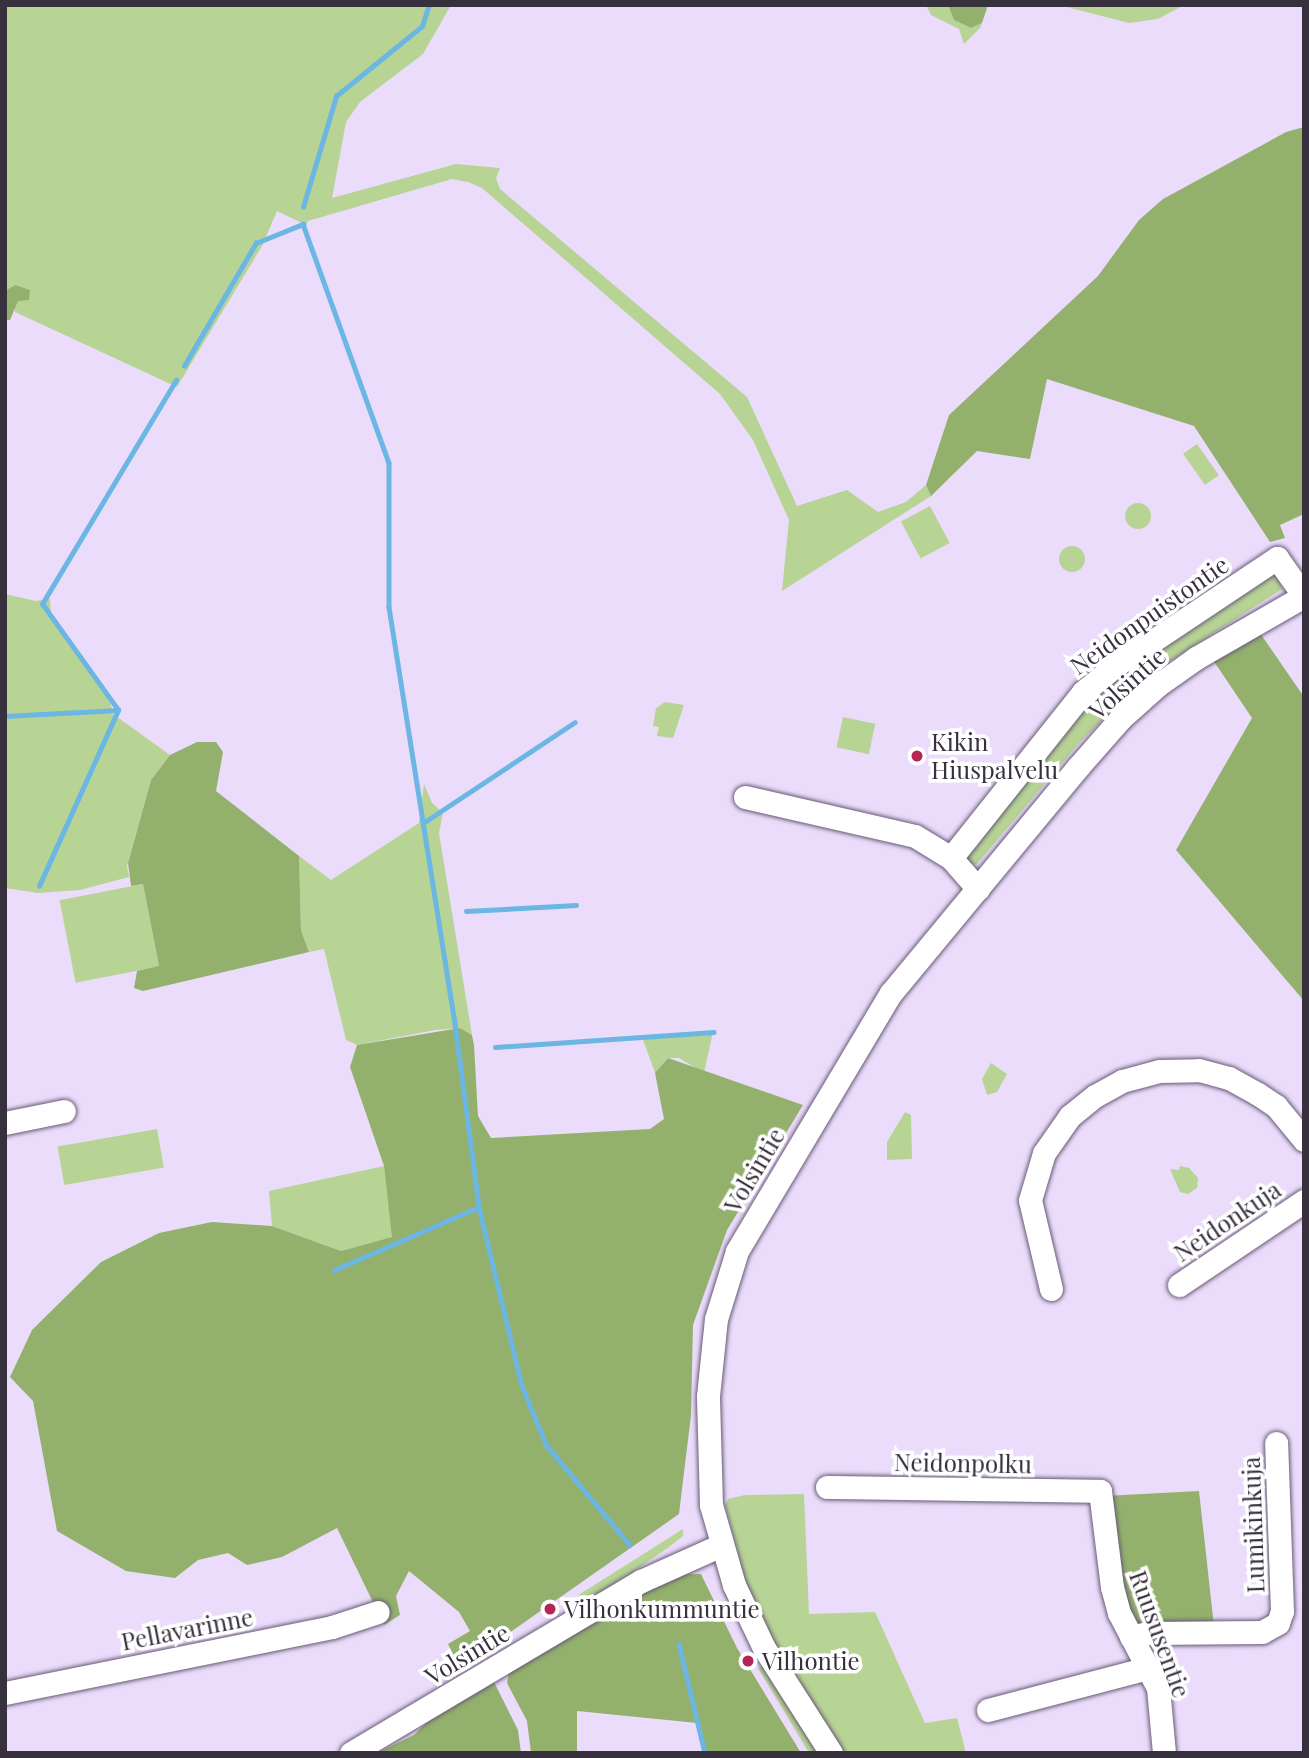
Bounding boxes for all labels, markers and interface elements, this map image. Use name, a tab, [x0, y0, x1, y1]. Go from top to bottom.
street label: Neidonpuistontie	[1064, 550, 1234, 680]
street label: Volsintie	[1083, 641, 1171, 725]
place label: Kikin Hiuspalvelu	[931, 728, 1058, 784]
marker: Kikin Hiuspalvelu	[909, 748, 925, 764]
street label: Volsintie	[718, 1123, 790, 1217]
street label: Neidonkuja	[1168, 1175, 1286, 1267]
street label: Neidonpolku	[894, 1447, 1032, 1479]
street label: Lumikinkuja	[1236, 1456, 1270, 1594]
street label: Ruususentie	[1124, 1567, 1196, 1701]
place label: Vilhonkummuntie	[564, 1595, 760, 1623]
marker: Vilhonkummuntie	[542, 1601, 558, 1617]
street label: Pellavarinne	[119, 1602, 255, 1656]
street label: Volsintie	[420, 1618, 514, 1690]
place label: Vilhontie	[762, 1647, 860, 1675]
marker: Vilhontie	[740, 1653, 756, 1669]

